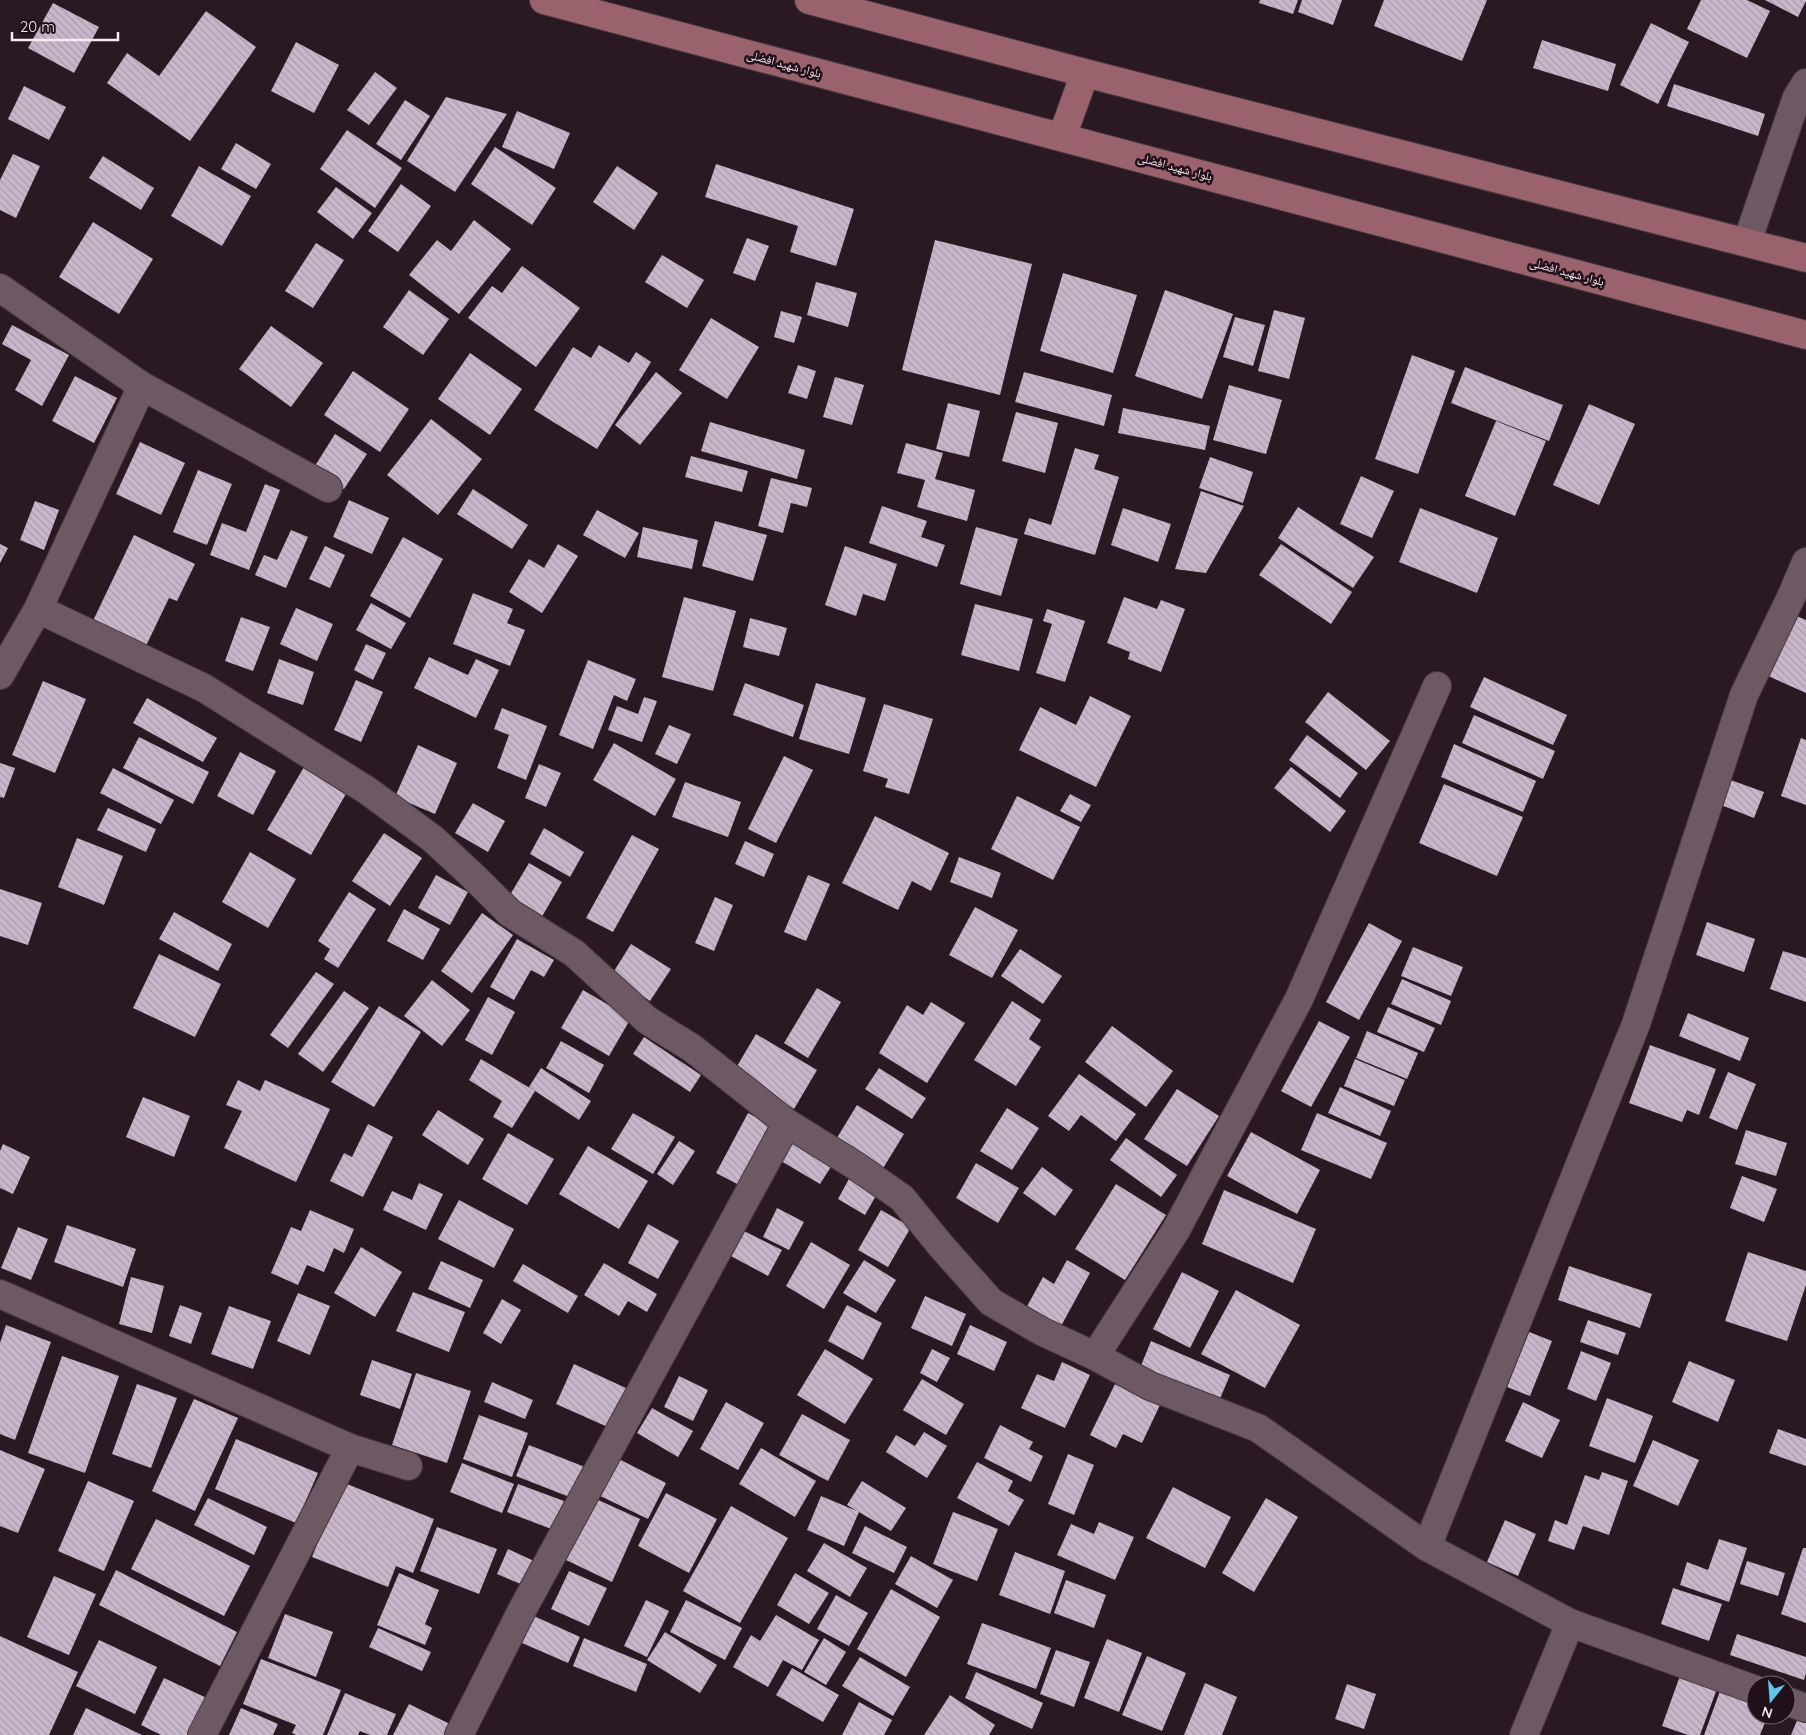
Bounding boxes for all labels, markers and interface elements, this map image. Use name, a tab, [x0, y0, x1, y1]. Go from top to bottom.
scale bar	[12, 10, 119, 42]
text: 20 m	[20, 17, 55, 36]
street label: بلوار شهید افضلی	[745, 46, 823, 81]
street label: بلوار شهید افضلی	[1136, 149, 1214, 184]
street label: بلوار شهید افضلی	[1528, 254, 1606, 289]
north arrow	[1746, 1675, 1796, 1725]
text: N	[1760, 1702, 1775, 1723]

